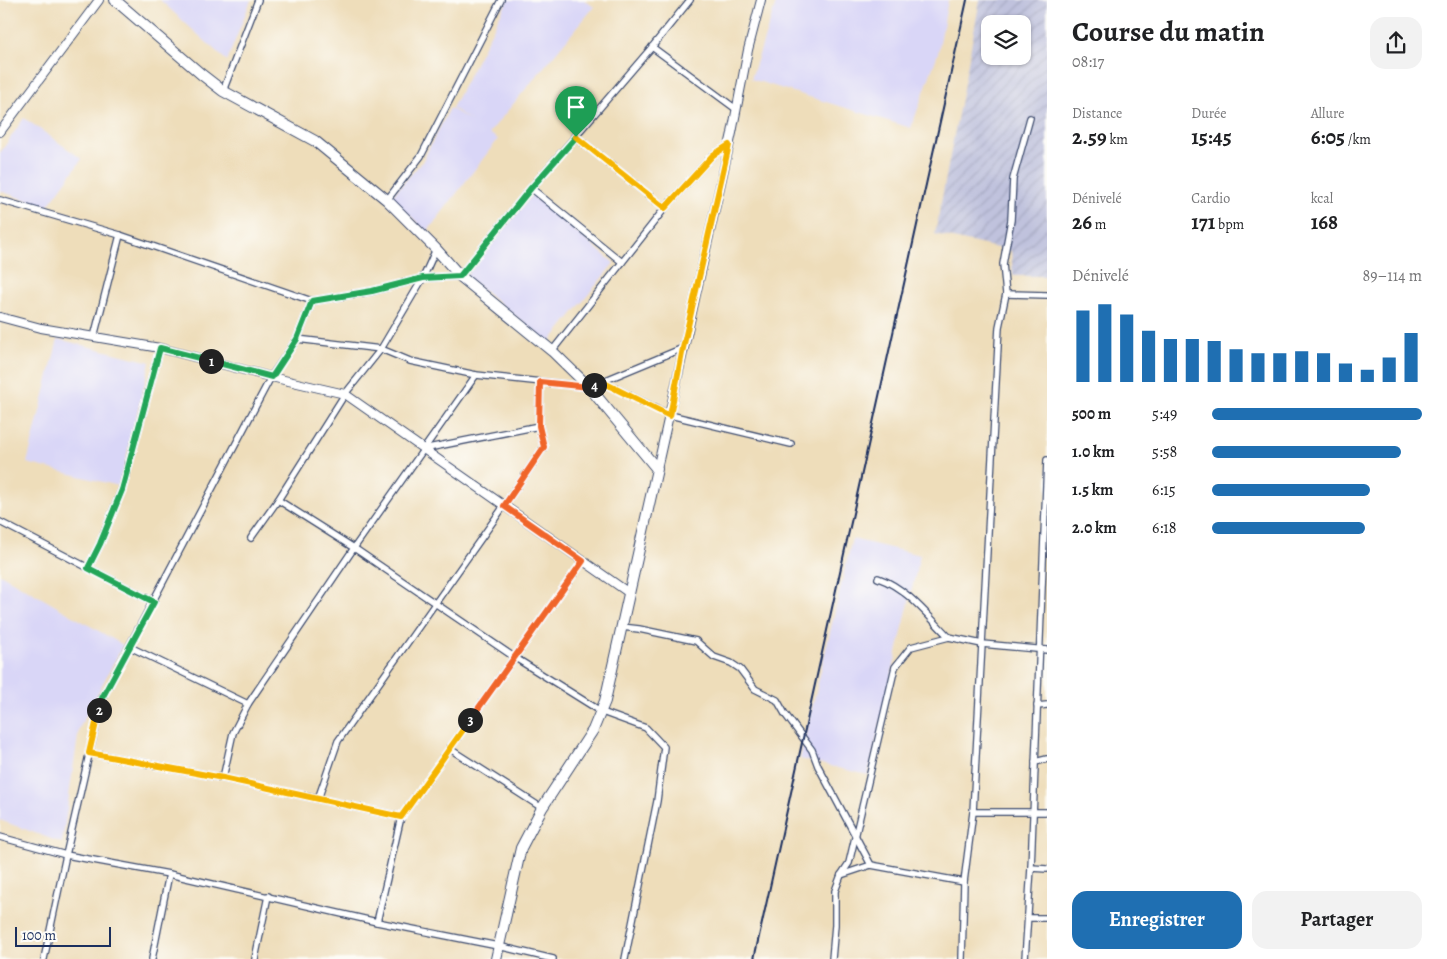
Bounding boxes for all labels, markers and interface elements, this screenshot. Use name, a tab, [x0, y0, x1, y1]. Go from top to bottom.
text: Course du matin	[1072, 13, 1265, 51]
map controls	[981, 15, 1031, 65]
button: layers	[981, 15, 1031, 65]
button: share	[1370, 17, 1422, 69]
text: 08:17	[1072, 51, 1104, 73]
pin	[555, 86, 597, 137]
icon: arrive	[562, 93, 590, 121]
text: Distance	[1072, 104, 1122, 123]
text: Durée	[1191, 104, 1227, 123]
text: Allure	[1311, 104, 1344, 123]
text: 2.59	[1072, 123, 1107, 151]
text: 15:45	[1191, 123, 1232, 151]
text: 6:05	[1311, 123, 1345, 151]
text: km	[1107, 130, 1128, 149]
text: /km	[1345, 130, 1371, 149]
text: Dénivelé	[1072, 189, 1122, 208]
text: Cardio	[1191, 189, 1230, 208]
text: kcal	[1311, 189, 1333, 208]
text: 26	[1072, 208, 1092, 236]
text: 171	[1191, 208, 1215, 236]
text: 168	[1311, 208, 1338, 236]
text: m	[1092, 215, 1106, 234]
text: bpm	[1215, 215, 1244, 234]
text: Dénivelé	[1072, 265, 1129, 287]
text: 89–114 m	[1363, 265, 1422, 287]
pin: 1	[198, 348, 224, 374]
text: 1	[209, 352, 214, 371]
pin: 4	[582, 372, 606, 398]
text: 4	[591, 376, 598, 395]
text: 500 m	[1072, 403, 1111, 425]
text: 5:49	[1152, 403, 1177, 425]
text: 1.0 km	[1072, 441, 1115, 463]
text: 5:58	[1152, 441, 1177, 463]
text: 1.5 km	[1072, 479, 1113, 501]
text: 6:15	[1152, 479, 1176, 501]
text: 2.0 km	[1072, 517, 1117, 539]
text: 6:18	[1152, 517, 1176, 539]
pin: 2	[86, 698, 112, 722]
text: 2	[96, 701, 103, 720]
pin: 3	[458, 708, 482, 732]
text: 3	[467, 711, 474, 730]
button: Enregistrer	[1072, 891, 1242, 949]
button: Partager	[1252, 891, 1422, 949]
scale bar	[15, 924, 111, 947]
text: 100 m	[22, 926, 56, 945]

